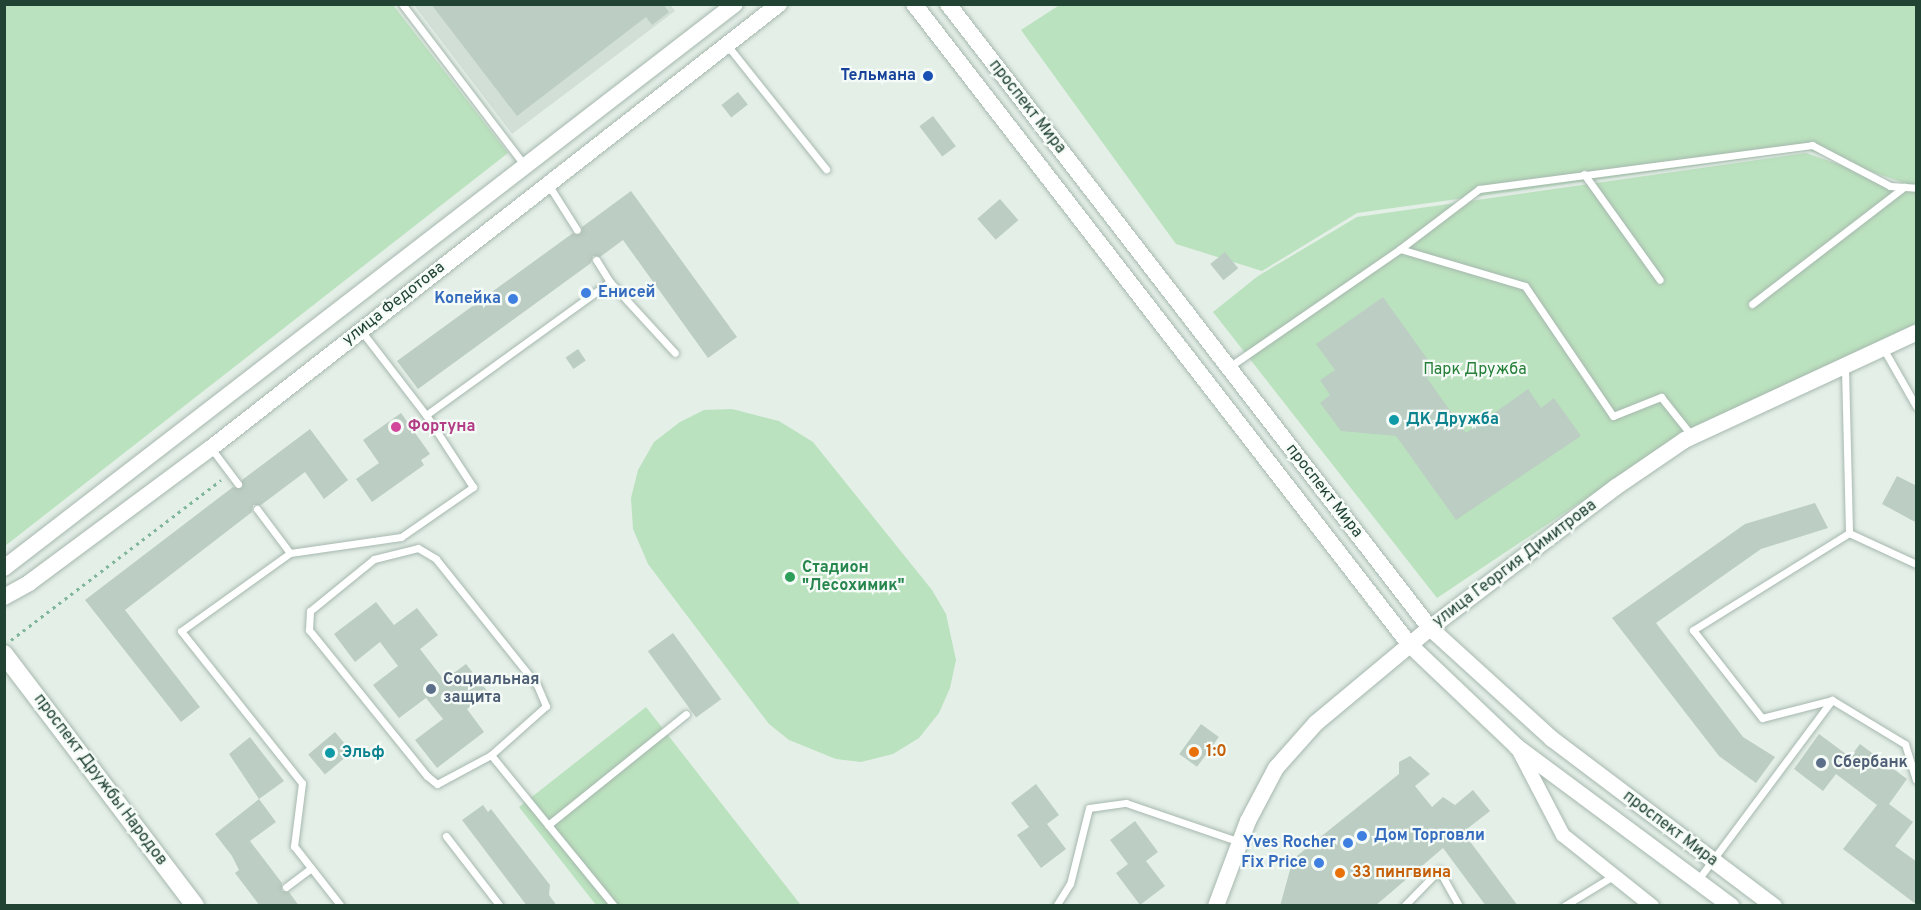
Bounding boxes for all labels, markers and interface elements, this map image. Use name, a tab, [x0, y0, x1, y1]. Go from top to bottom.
street label: проспект Мира	[984, 56, 1070, 158]
place label: Тельмана	[840, 66, 916, 86]
marker: Тельмана	[921, 69, 935, 83]
street label: улица Федотова	[339, 258, 449, 350]
place label: Енисей	[598, 283, 655, 303]
marker: Енисей	[579, 286, 593, 300]
place label: Копейка	[434, 289, 501, 309]
marker: Копейка	[506, 292, 520, 306]
park label: Парк Дружба	[1423, 360, 1527, 380]
place label: ДК Дружба	[1406, 410, 1499, 430]
marker: ДК Дружба	[1387, 413, 1401, 427]
place label: Фортуна	[408, 417, 475, 437]
marker: Фортуна	[389, 420, 403, 434]
street label: проспект Мира	[1281, 440, 1367, 542]
street label: улица Георгия Димитрова	[1429, 496, 1601, 632]
place label: Стадион "Лесохимик"	[802, 558, 905, 596]
marker: Стадион "Лесохимик"	[783, 570, 797, 584]
place label: Социальная защита	[443, 670, 539, 708]
marker: Социальная защита	[424, 682, 438, 696]
street label: проспект Дружбы Народов	[29, 690, 171, 870]
place label: 1:0	[1206, 742, 1227, 762]
place label: Эльф	[342, 743, 385, 763]
marker: 1:0	[1187, 745, 1201, 759]
marker: Эльф	[323, 746, 337, 760]
place label: Сбербанк	[1833, 753, 1908, 773]
marker: Сбербанк	[1814, 756, 1828, 770]
street label: проспект Мира	[1619, 787, 1721, 871]
place label: Дом Торговли	[1374, 826, 1485, 846]
marker: Дом Торговли	[1355, 829, 1369, 843]
place label: Yves Rocher	[1243, 833, 1336, 853]
marker: Yves Rocher	[1341, 836, 1355, 850]
place label: Fix Price	[1241, 853, 1307, 873]
marker: Fix Price	[1312, 856, 1326, 870]
place label: 33 пингвина	[1352, 863, 1451, 883]
marker: 33 пингвина	[1333, 866, 1347, 880]

